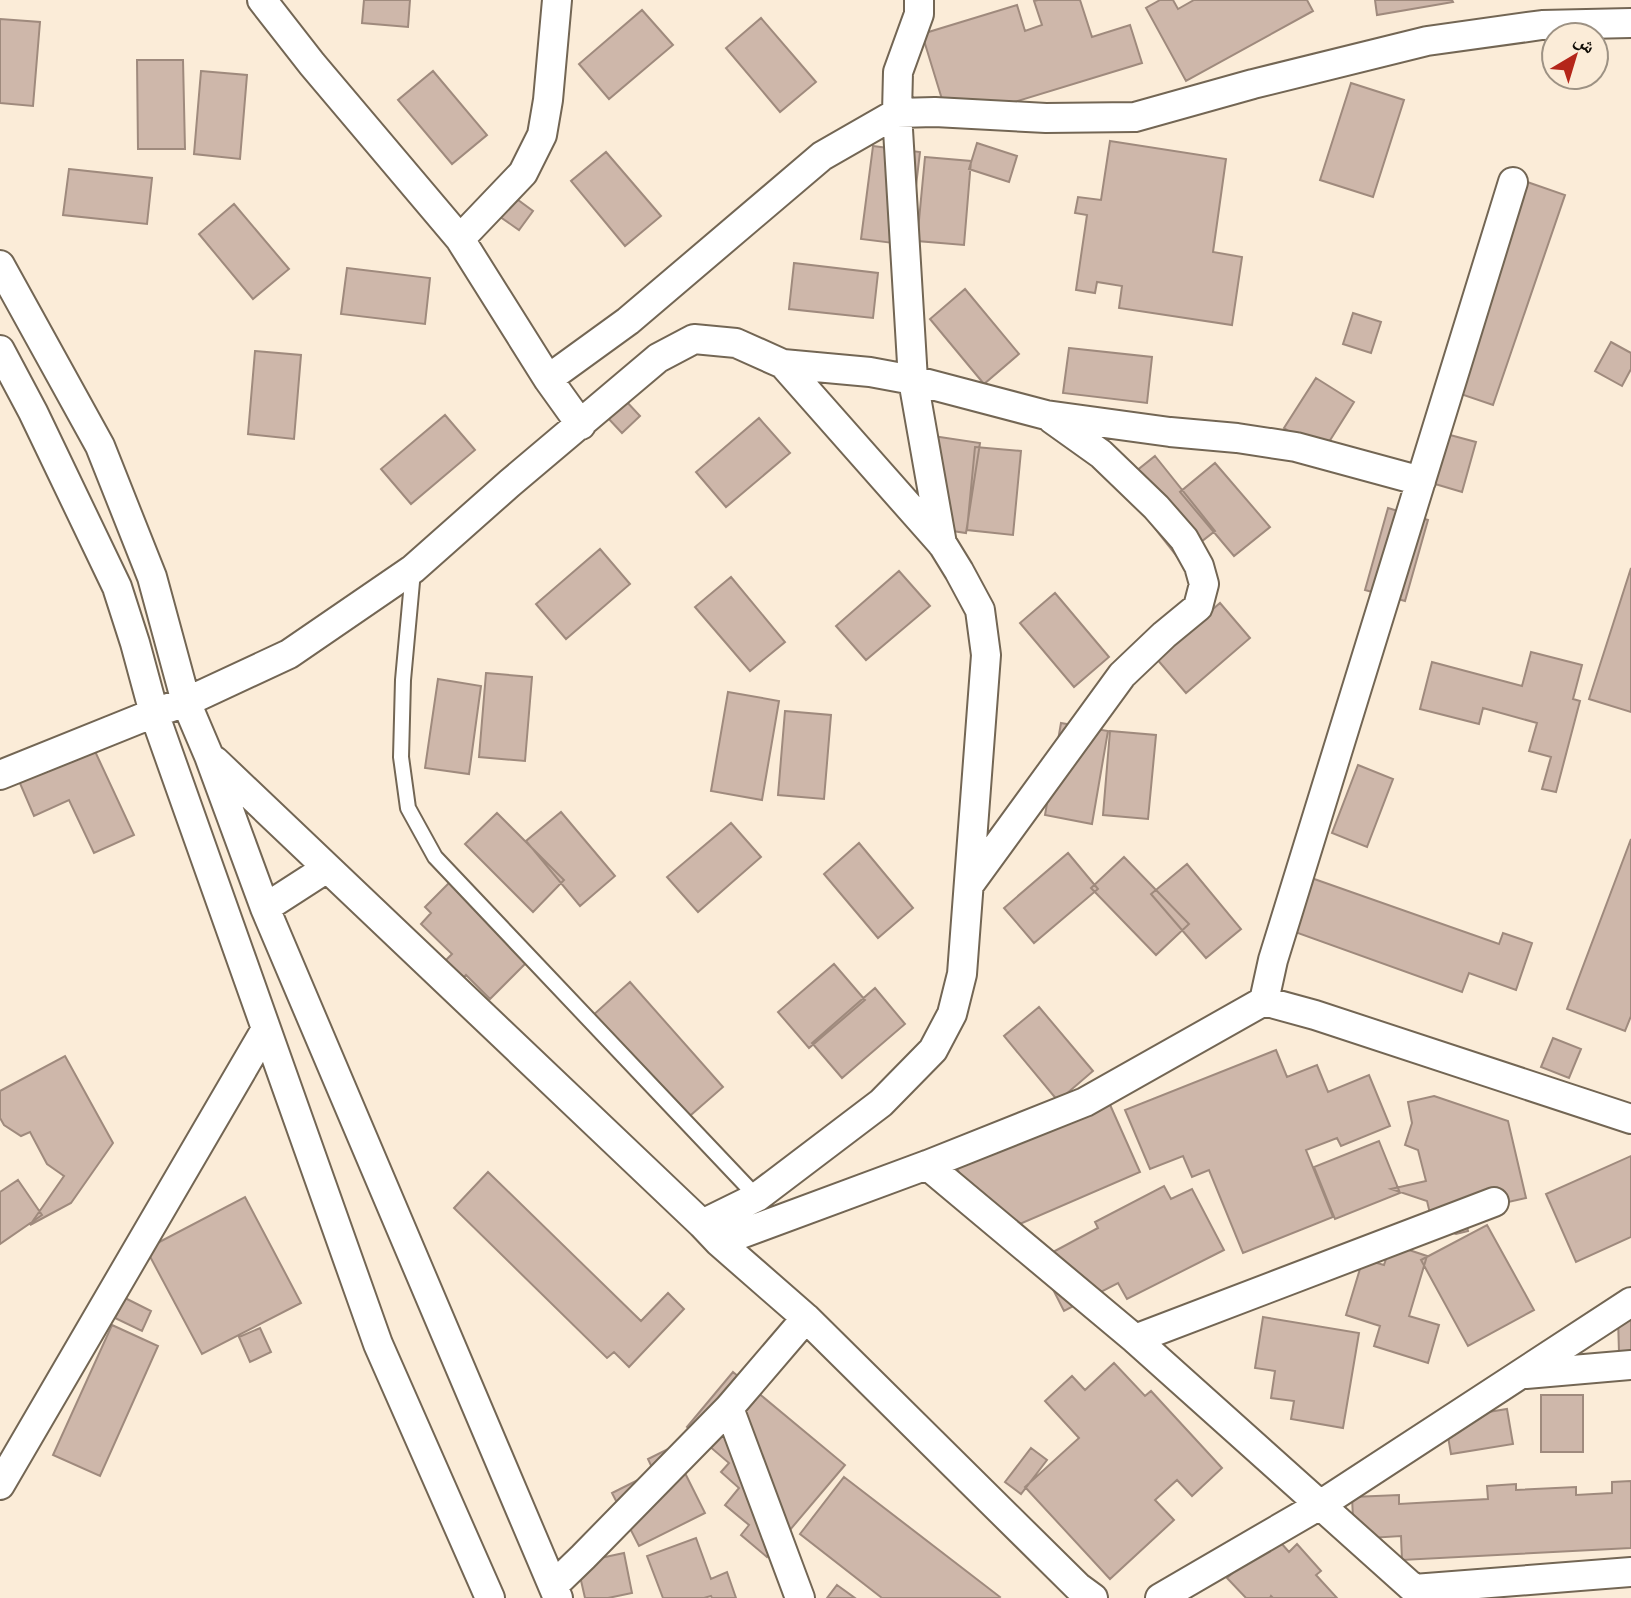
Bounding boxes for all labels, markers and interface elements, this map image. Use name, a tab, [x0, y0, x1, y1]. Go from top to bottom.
north arrow	[1540, 21, 1610, 91]
text: ش	[1570, 27, 1601, 58]

